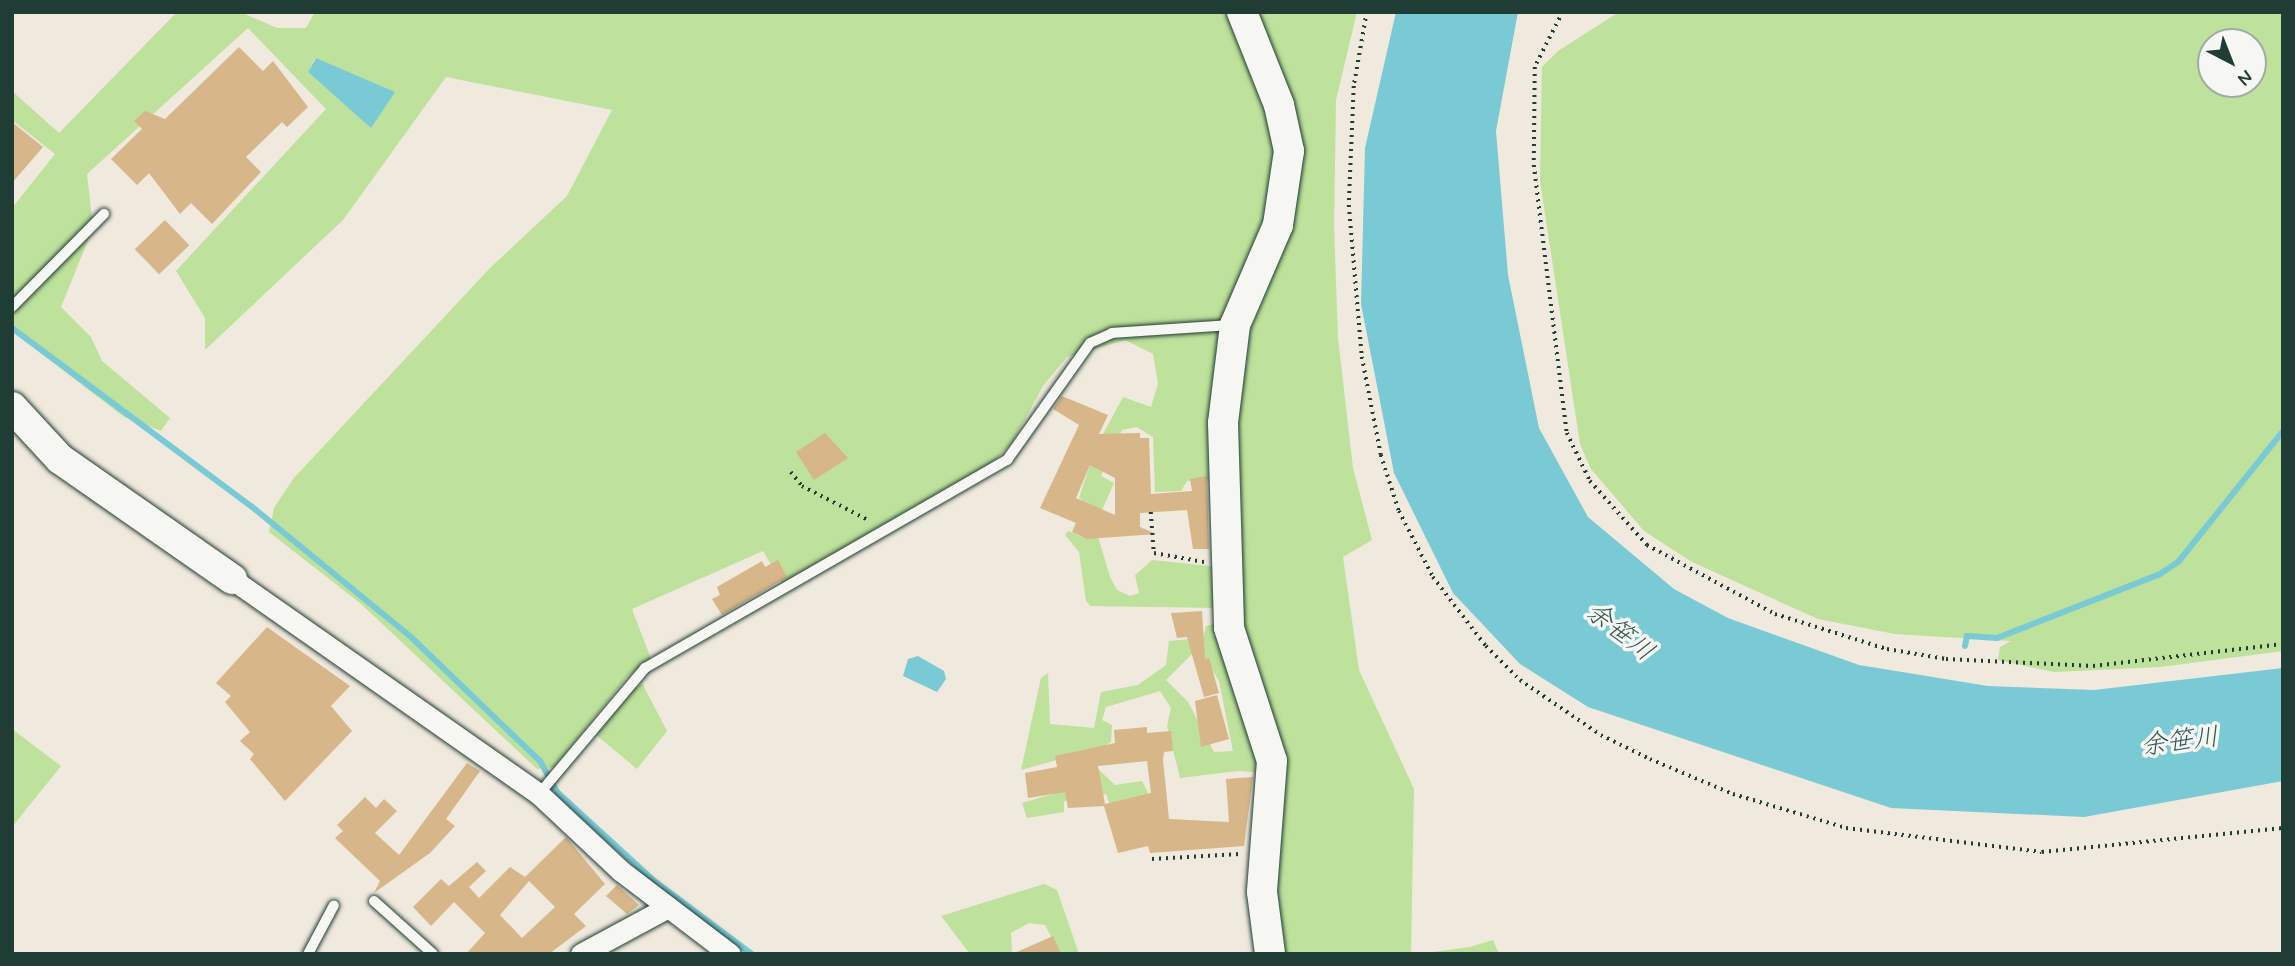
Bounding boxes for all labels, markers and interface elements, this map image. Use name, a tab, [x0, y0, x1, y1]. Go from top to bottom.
north arrow	[2197, 28, 2267, 98]
text: N	[2232, 64, 2258, 91]
water label: 余笹川	[1579, 597, 1659, 669]
water label: 余笹川	[2139, 723, 2221, 763]

